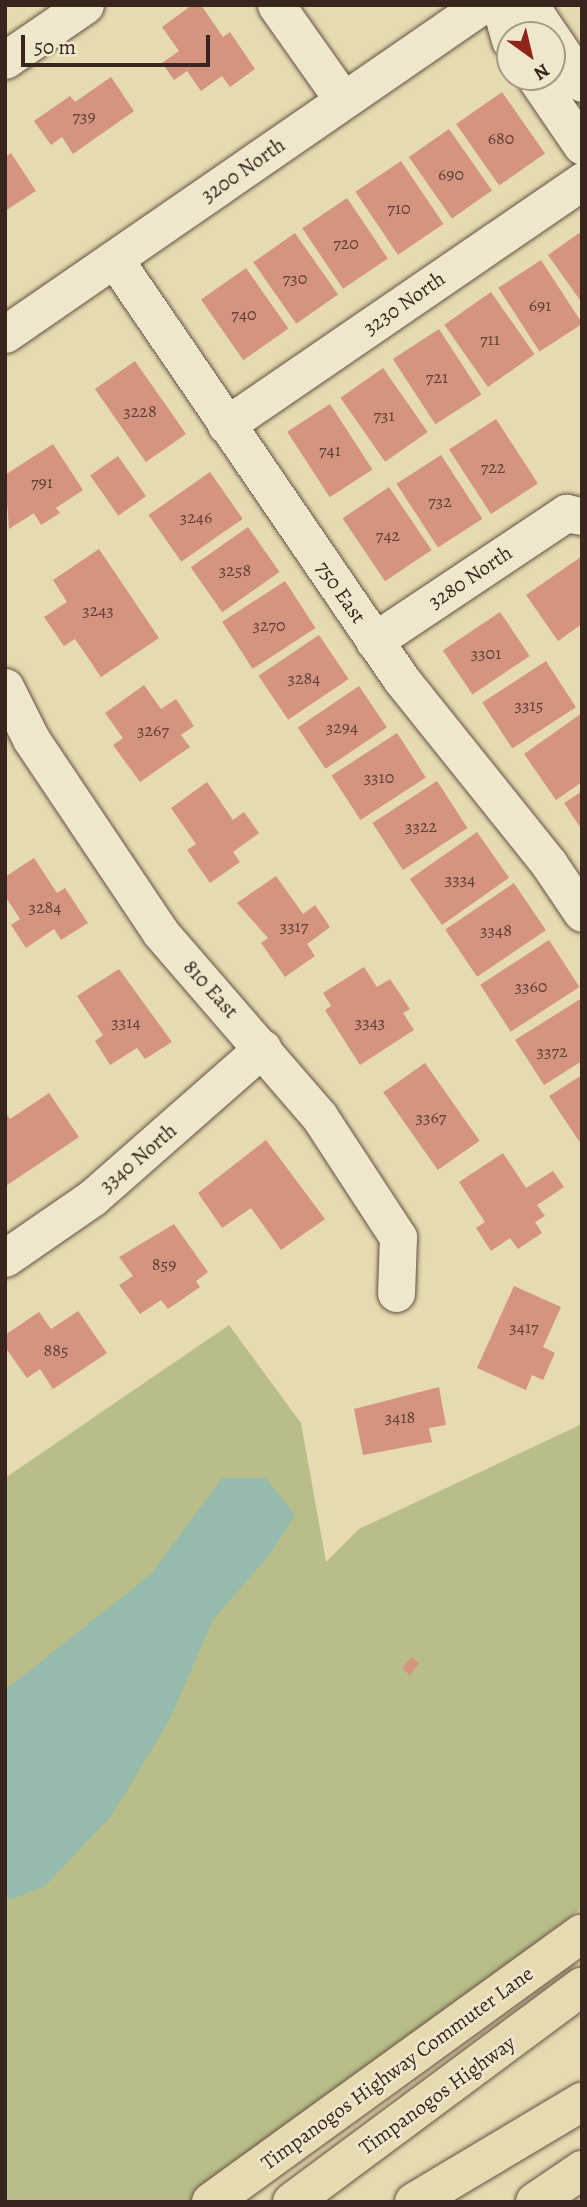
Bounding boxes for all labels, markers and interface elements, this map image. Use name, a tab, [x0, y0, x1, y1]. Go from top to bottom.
scale bar	[24, 21, 214, 65]
north arrow	[496, 21, 566, 91]
text: 50 m	[34, 33, 76, 61]
text: N	[529, 57, 555, 86]
house number: 739	[72, 105, 96, 127]
house number: 680	[488, 127, 514, 149]
street label: 3200 North	[196, 132, 290, 208]
house number: 690	[438, 163, 464, 185]
house number: 710	[387, 197, 411, 219]
house number: 720	[333, 232, 359, 254]
street label: 3230 North	[358, 266, 450, 340]
house number: 730	[283, 267, 307, 289]
house number: 691	[529, 294, 551, 316]
house number: 740	[231, 303, 257, 325]
house number: 711	[480, 328, 500, 350]
house number: 721	[426, 366, 448, 388]
house number: 3228	[123, 400, 157, 422]
house number: 731	[373, 404, 395, 426]
house number: 741	[319, 439, 341, 461]
house number: 722	[481, 456, 505, 478]
house number: 791	[31, 471, 53, 493]
house number: 732	[428, 490, 452, 512]
house number: 3246	[180, 506, 212, 528]
house number: 742	[376, 524, 400, 546]
street label: 3280 North	[423, 540, 517, 614]
street label: 750 East	[311, 556, 371, 628]
house number: 3258	[219, 559, 251, 581]
house number: 3243	[82, 599, 114, 621]
house number: 3270	[252, 614, 286, 636]
house number: 3301	[471, 642, 501, 664]
house number: 3284	[288, 667, 320, 689]
house number: 3315	[515, 694, 543, 716]
house number: 3294	[326, 716, 358, 738]
house number: 3267	[137, 719, 169, 741]
house number: 3310	[364, 766, 394, 788]
house number: 3322	[405, 815, 437, 837]
house number: 3334	[445, 868, 475, 890]
house number: 3284	[29, 896, 61, 918]
house number: 3317	[280, 915, 308, 937]
house number: 3348	[480, 919, 512, 941]
street label: 810 East	[178, 955, 244, 1023]
house number: 3360	[515, 975, 547, 997]
house number: 3314	[111, 1011, 141, 1033]
house number: 3343	[355, 1011, 385, 1033]
house number: 3372	[536, 1040, 568, 1062]
house number: 3367	[416, 1106, 446, 1128]
street label: 3340 North	[94, 1118, 182, 1198]
house number: 859	[152, 1253, 176, 1275]
house number: 3417	[509, 1316, 539, 1338]
house number: 885	[43, 1339, 69, 1361]
house number: 3418	[385, 1406, 415, 1428]
street label: Timpanogos Highway Commuter Lane	[256, 1961, 538, 2175]
street label: Timpanogos Highway	[354, 2030, 520, 2160]

